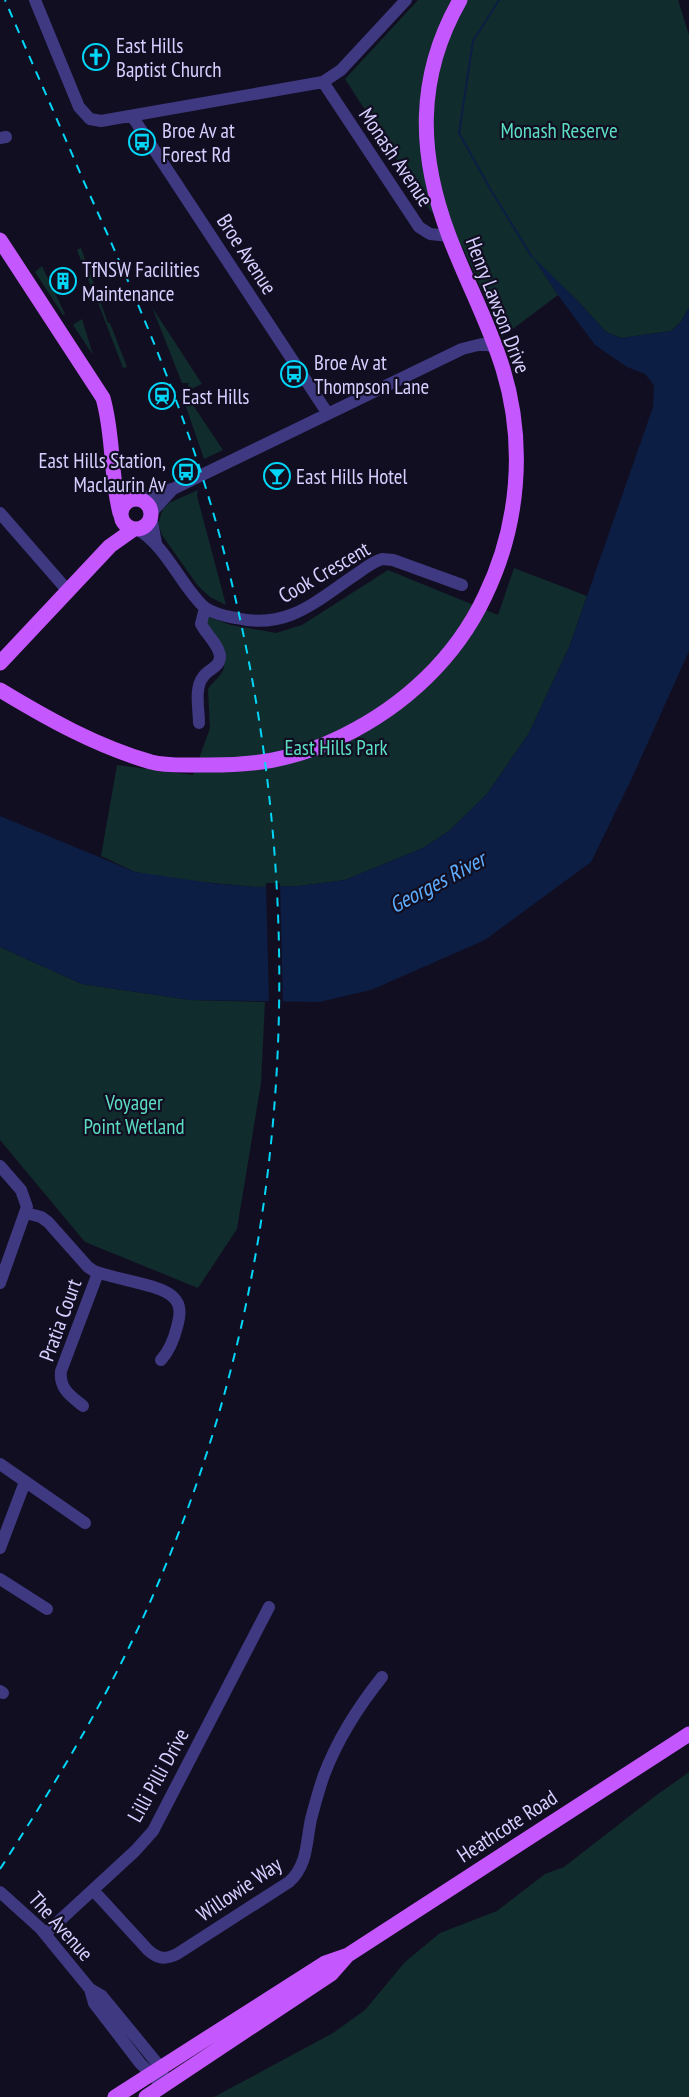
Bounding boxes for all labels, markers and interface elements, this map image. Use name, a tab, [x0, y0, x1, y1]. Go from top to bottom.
place label: East Hills Baptist Church	[116, 32, 222, 83]
church icon: East Hills Baptist Church	[81, 42, 111, 72]
street label: Monash Avenue	[353, 102, 439, 212]
place label: Broe Av at Forest Rd	[162, 117, 235, 168]
park label: Monash Reserve	[500, 117, 618, 144]
bus stop icon: Broe Av at Forest Rd	[127, 127, 157, 157]
street label: Broe Avenue	[211, 209, 283, 299]
street label: Henry Lawson Drive	[460, 233, 536, 377]
place label: TfNSW Facilities Maintenance	[82, 256, 200, 307]
building icon: TfNSW Facilities Maintenance	[48, 266, 78, 296]
place label: Broe Av at Thompson Lane	[314, 349, 429, 400]
bus stop icon: Broe Av at Thompson Lane	[279, 359, 309, 389]
station icon: East Hills	[147, 381, 177, 411]
place label: East Hills	[182, 383, 249, 410]
place label: East Hills Station, Maclaurin Av	[38, 447, 167, 498]
bus stop icon: East Hills Station, Maclaurin Av	[171, 457, 201, 487]
bar icon: East Hills Hotel	[262, 461, 292, 491]
place label: East Hills Hotel	[296, 463, 407, 490]
street label: Cook Crescent	[274, 535, 375, 609]
park label: East Hills Park	[284, 734, 388, 761]
water label: Georges River	[384, 844, 493, 919]
park label: Voyager Point Wetland	[83, 1089, 185, 1140]
street label: Pratia Court	[33, 1275, 87, 1365]
street label: Lilli Pilli Drive	[121, 1723, 195, 1827]
street label: Heathcote Road	[452, 1784, 562, 1868]
street label: Willowie Way	[191, 1851, 287, 1927]
street label: The Avenue	[23, 1886, 99, 1966]

